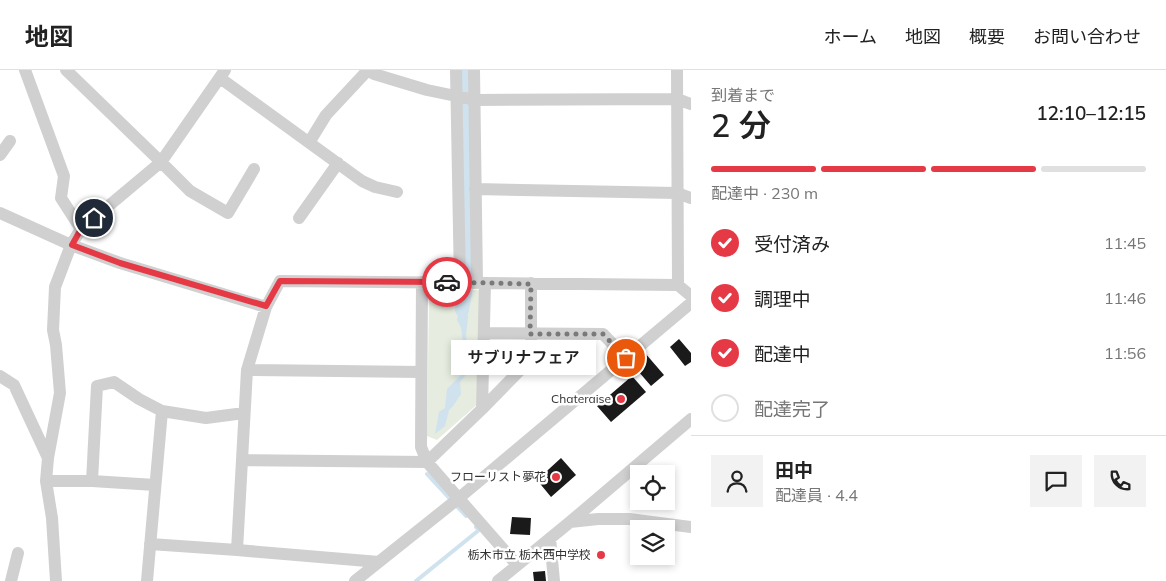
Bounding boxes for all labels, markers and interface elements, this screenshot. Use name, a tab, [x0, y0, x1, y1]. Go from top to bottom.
text: 地図	[25, 21, 73, 51]
text: ホーム	[824, 25, 877, 48]
text: 地図	[905, 25, 941, 48]
text: 概要	[969, 25, 1005, 48]
text: お問い合わせ	[1033, 25, 1141, 48]
text: 到着まで	[711, 85, 775, 105]
text: 12:10–12:15	[1036, 101, 1146, 125]
text: 2 分	[711, 105, 771, 145]
text: 配達中 · 230 m	[711, 183, 818, 203]
pin	[73, 197, 115, 239]
icon: home	[80, 204, 108, 232]
icon: check	[711, 229, 739, 257]
text: 受付済み	[754, 232, 830, 256]
text: 11:45	[1104, 233, 1146, 253]
courier	[422, 257, 472, 307]
icon: car	[433, 268, 461, 296]
icon: check	[711, 284, 739, 312]
text: 調理中	[754, 287, 811, 311]
text: 11:46	[1104, 288, 1146, 308]
pin	[605, 337, 647, 379]
icon: check	[711, 339, 739, 367]
callout: サブリナフェア	[451, 340, 596, 376]
text: 配達中	[754, 342, 811, 366]
text: 11:56	[1104, 343, 1146, 363]
icon: bag	[612, 344, 640, 372]
text: サブリナフェア	[467, 347, 580, 367]
place label: Chateraise	[551, 391, 611, 406]
marker: Chateraise	[615, 393, 627, 405]
text: 配達完了	[754, 397, 830, 421]
button: person	[711, 455, 763, 507]
button: chat	[1030, 455, 1082, 507]
button: phone	[1094, 455, 1146, 507]
text: 田中	[775, 458, 813, 482]
map controls	[630, 465, 675, 565]
button: locate	[630, 465, 675, 510]
place label: フローリスト夢花	[450, 469, 546, 484]
marker: フローリスト夢花	[550, 471, 562, 483]
text: 配達員 · 4.4	[775, 485, 858, 505]
button: layers	[630, 520, 675, 565]
place label: 栃木市立 栃木西中学校	[468, 547, 591, 562]
marker: 栃木市立 栃木西中学校	[595, 549, 607, 561]

